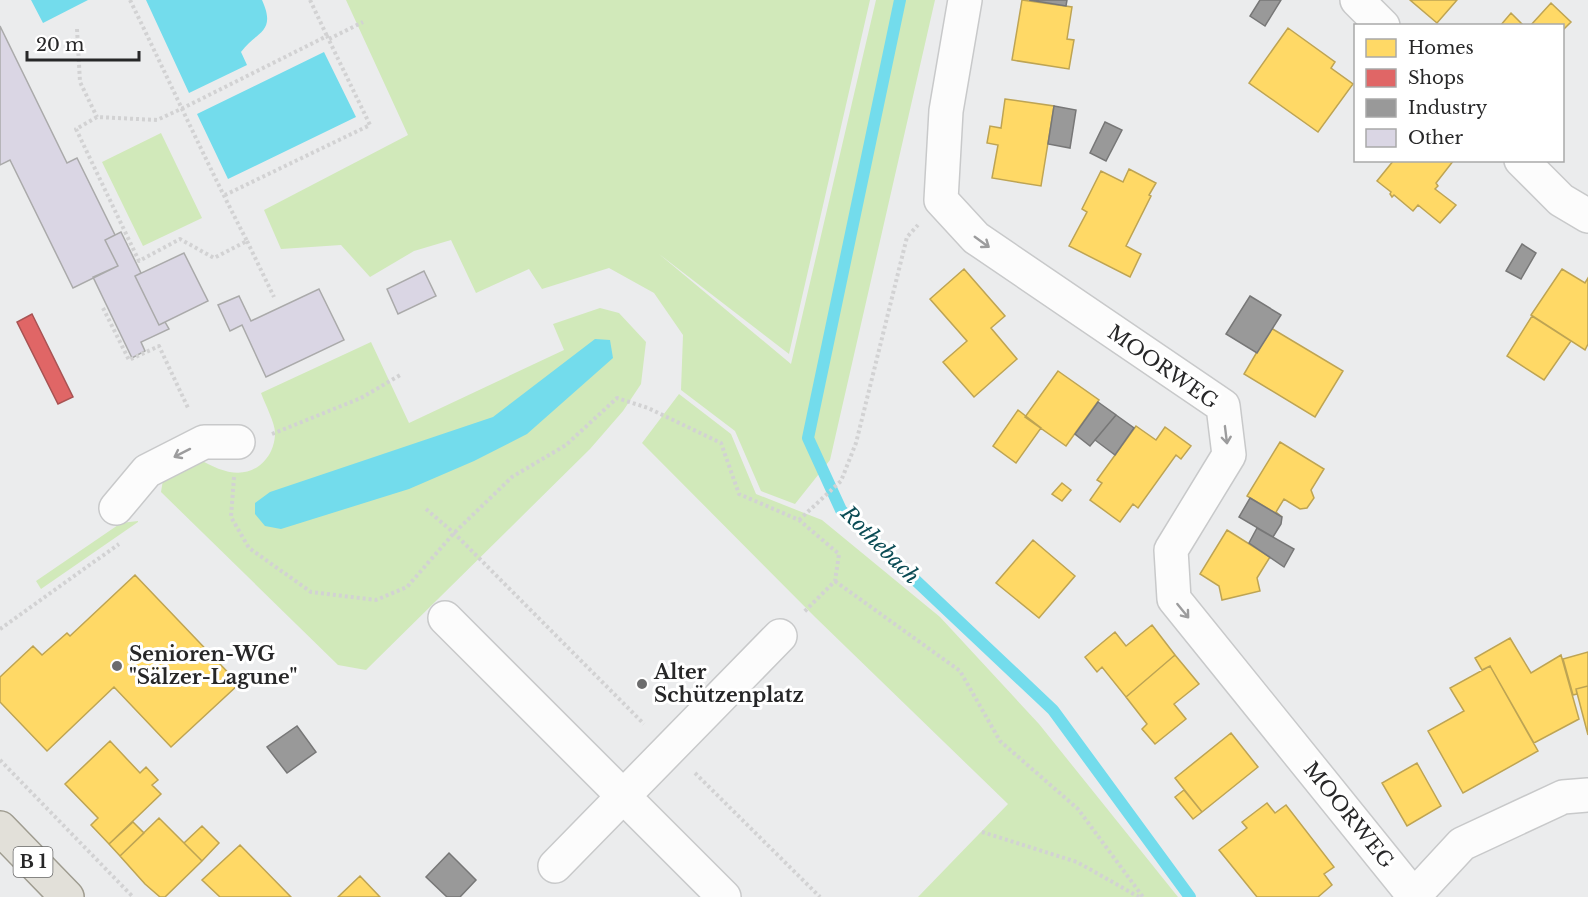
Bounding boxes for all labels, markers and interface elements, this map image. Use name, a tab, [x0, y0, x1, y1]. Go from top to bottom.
scale bar	[27, 24, 140, 62]
legend	[1354, 24, 1564, 162]
text: 20 m	[36, 34, 84, 56]
text: Homes	[1408, 37, 1474, 59]
text: Shops	[1408, 67, 1464, 89]
text: Industry	[1408, 97, 1488, 119]
text: Other	[1408, 127, 1464, 149]
one-way arrow	[973, 236, 989, 248]
street label: MOORWEG	[1103, 320, 1223, 414]
one-way arrow	[1221, 425, 1232, 445]
one-way arrow	[174, 448, 192, 459]
water label: Rothebach	[835, 500, 925, 590]
one-way arrow	[1177, 602, 1190, 618]
place label: Senioren-WG "Sälzer-Lagune"	[129, 642, 297, 689]
marker: Senioren-WG "Sälzer-Lagune"	[110, 659, 124, 673]
place label: Alter Schützenplatz	[653, 660, 804, 707]
marker: Alter Schützenplatz	[635, 677, 649, 691]
street label: MOORWEG	[1299, 757, 1399, 873]
road number: B 1	[14, 847, 52, 877]

